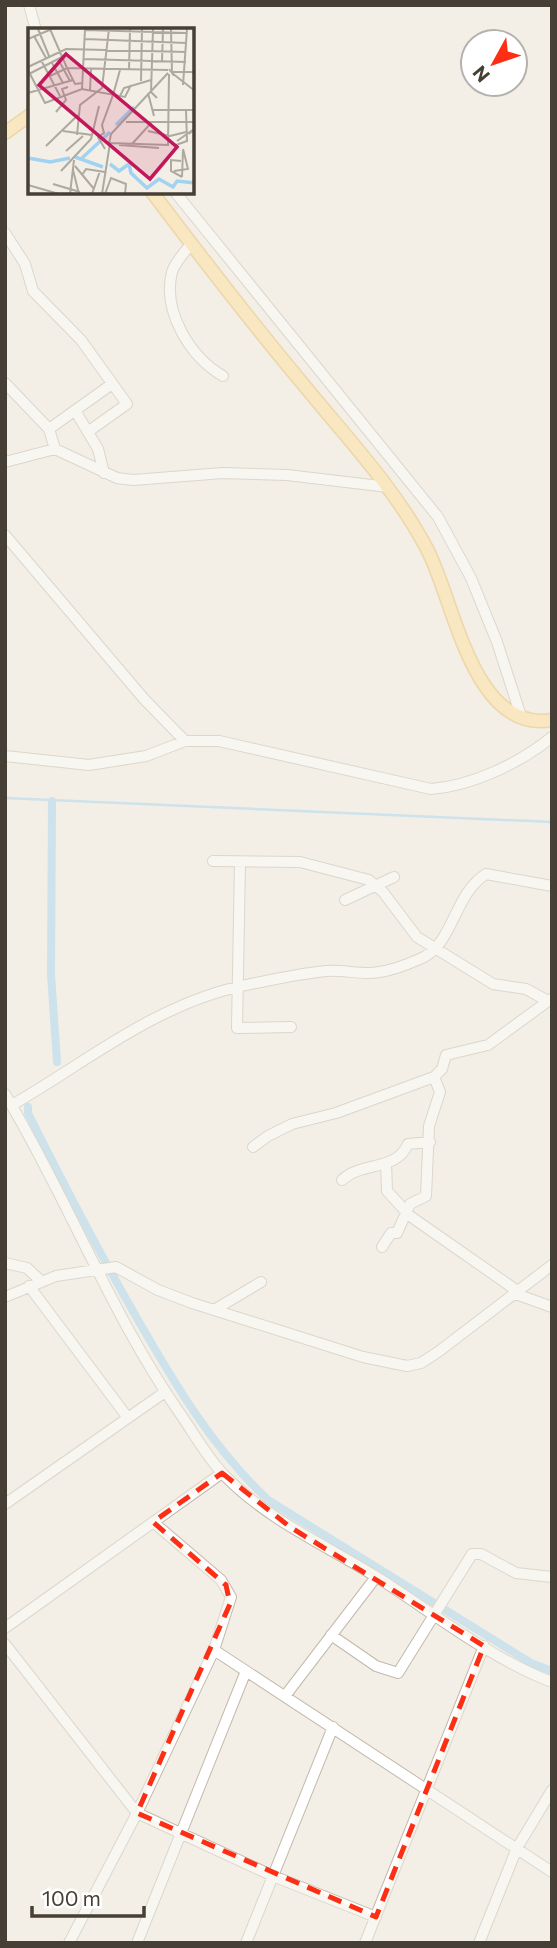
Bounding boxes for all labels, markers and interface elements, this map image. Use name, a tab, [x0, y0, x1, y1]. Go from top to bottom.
inset map	[28, 28, 194, 194]
north arrow	[459, 28, 529, 98]
text: N	[467, 61, 494, 87]
scale bar	[32, 1874, 144, 1918]
text: 100 m	[42, 1885, 101, 1910]

